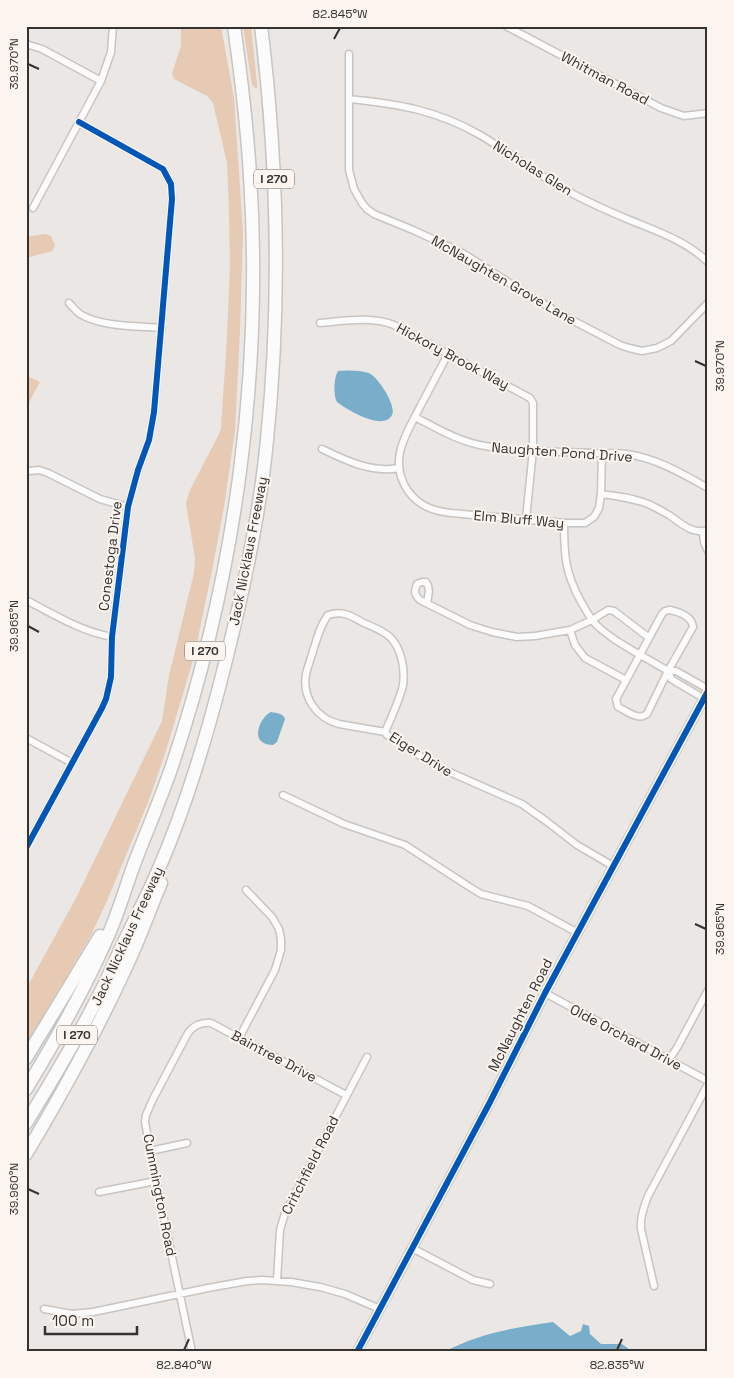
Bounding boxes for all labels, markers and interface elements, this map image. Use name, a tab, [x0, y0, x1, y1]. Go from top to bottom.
text: 82.845°W	[313, 6, 368, 22]
text: 39.970°N	[6, 38, 22, 90]
street label: Whitman Road	[558, 47, 652, 109]
street label: Nicholas Glen	[490, 136, 576, 200]
road number: I 270	[254, 170, 294, 188]
street label: McNaughten Grove Lane	[428, 231, 580, 329]
street label: Hickory Brook Way	[393, 319, 513, 393]
text: 39.970°N	[712, 340, 728, 392]
street label: Naughten Pond Drive	[491, 438, 633, 466]
street label: Jack Nicklaus Freeway	[225, 475, 271, 627]
street label: Conestoga Drive	[94, 500, 126, 612]
street label: Elm Bluff Way	[473, 506, 565, 532]
text: 39.965°N	[6, 600, 22, 652]
road number: I 270	[185, 641, 225, 660]
street label: Eiger Drive	[386, 728, 456, 780]
street label: Jack Nicklaus Freeway	[87, 864, 167, 1008]
text: 39.965°N	[712, 903, 728, 955]
street label: McNaughten Road	[484, 955, 556, 1075]
street label: Olde Orchard Drive	[567, 1000, 685, 1074]
road number: I 270	[57, 1026, 97, 1044]
street label: Baintree Drive	[228, 1026, 320, 1086]
street label: Critchfield Road	[277, 1113, 343, 1217]
street label: Cummington Road	[139, 1132, 181, 1258]
text: 39.960°N	[6, 1163, 22, 1215]
scale bar	[45, 1303, 138, 1335]
text: 100 m	[52, 1311, 94, 1330]
text: 82.840°W	[156, 1357, 212, 1373]
text: 82.835°W	[590, 1357, 645, 1373]

